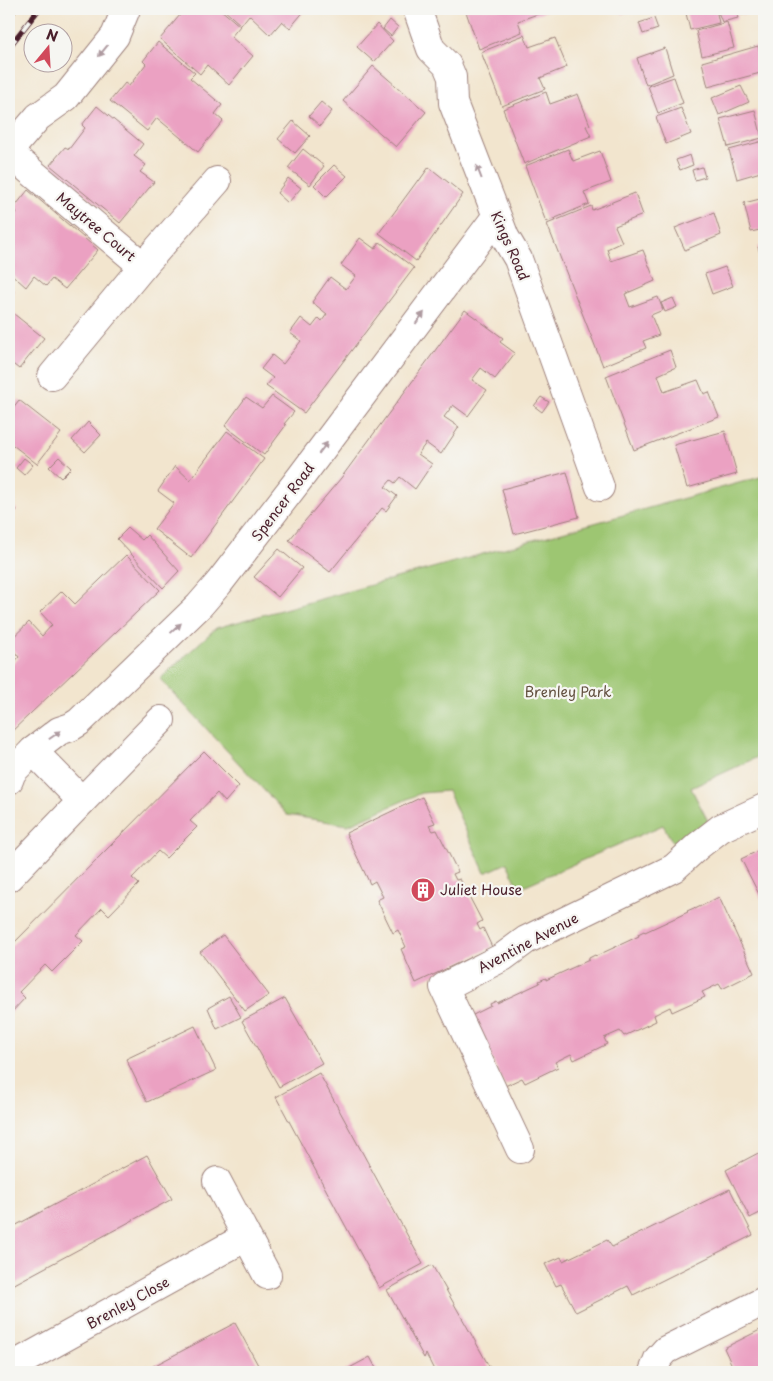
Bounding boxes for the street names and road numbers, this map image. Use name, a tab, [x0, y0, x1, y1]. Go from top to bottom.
street label: Maytree Court	[52, 187, 141, 266]
street label: Kings Road	[486, 208, 535, 284]
street label: Spencer Road	[246, 458, 319, 545]
street label: Aventine Avenue	[474, 907, 582, 978]
street label: Brenley Close	[83, 1271, 173, 1334]

